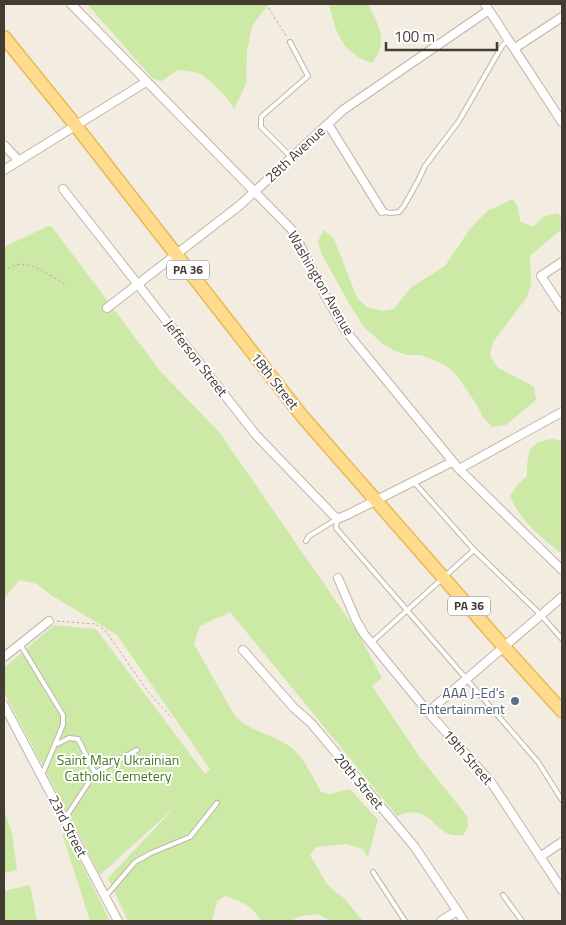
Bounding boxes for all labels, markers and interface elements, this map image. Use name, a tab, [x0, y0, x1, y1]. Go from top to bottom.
scale bar	[386, 20, 497, 52]
text: 100 m	[394, 25, 435, 48]
street label: 28th Avenue	[260, 120, 329, 187]
street label: Washington Avenue	[283, 227, 360, 339]
road number: PA 36	[167, 260, 209, 280]
street label: Jefferson Street	[160, 315, 233, 401]
street label: 18th Street	[246, 348, 304, 414]
road number: PA 36	[448, 596, 490, 616]
place label: AAA J-Ed's Entertainment	[419, 682, 505, 719]
marker: AAA J-Ed's Entertainment	[509, 695, 521, 707]
street label: 19th Street	[438, 724, 498, 789]
street label: 20th Street	[330, 748, 389, 813]
park label: Saint Mary Ukrainian Catholic Cemetery	[57, 749, 179, 786]
street label: 23rd Street	[44, 791, 93, 860]

